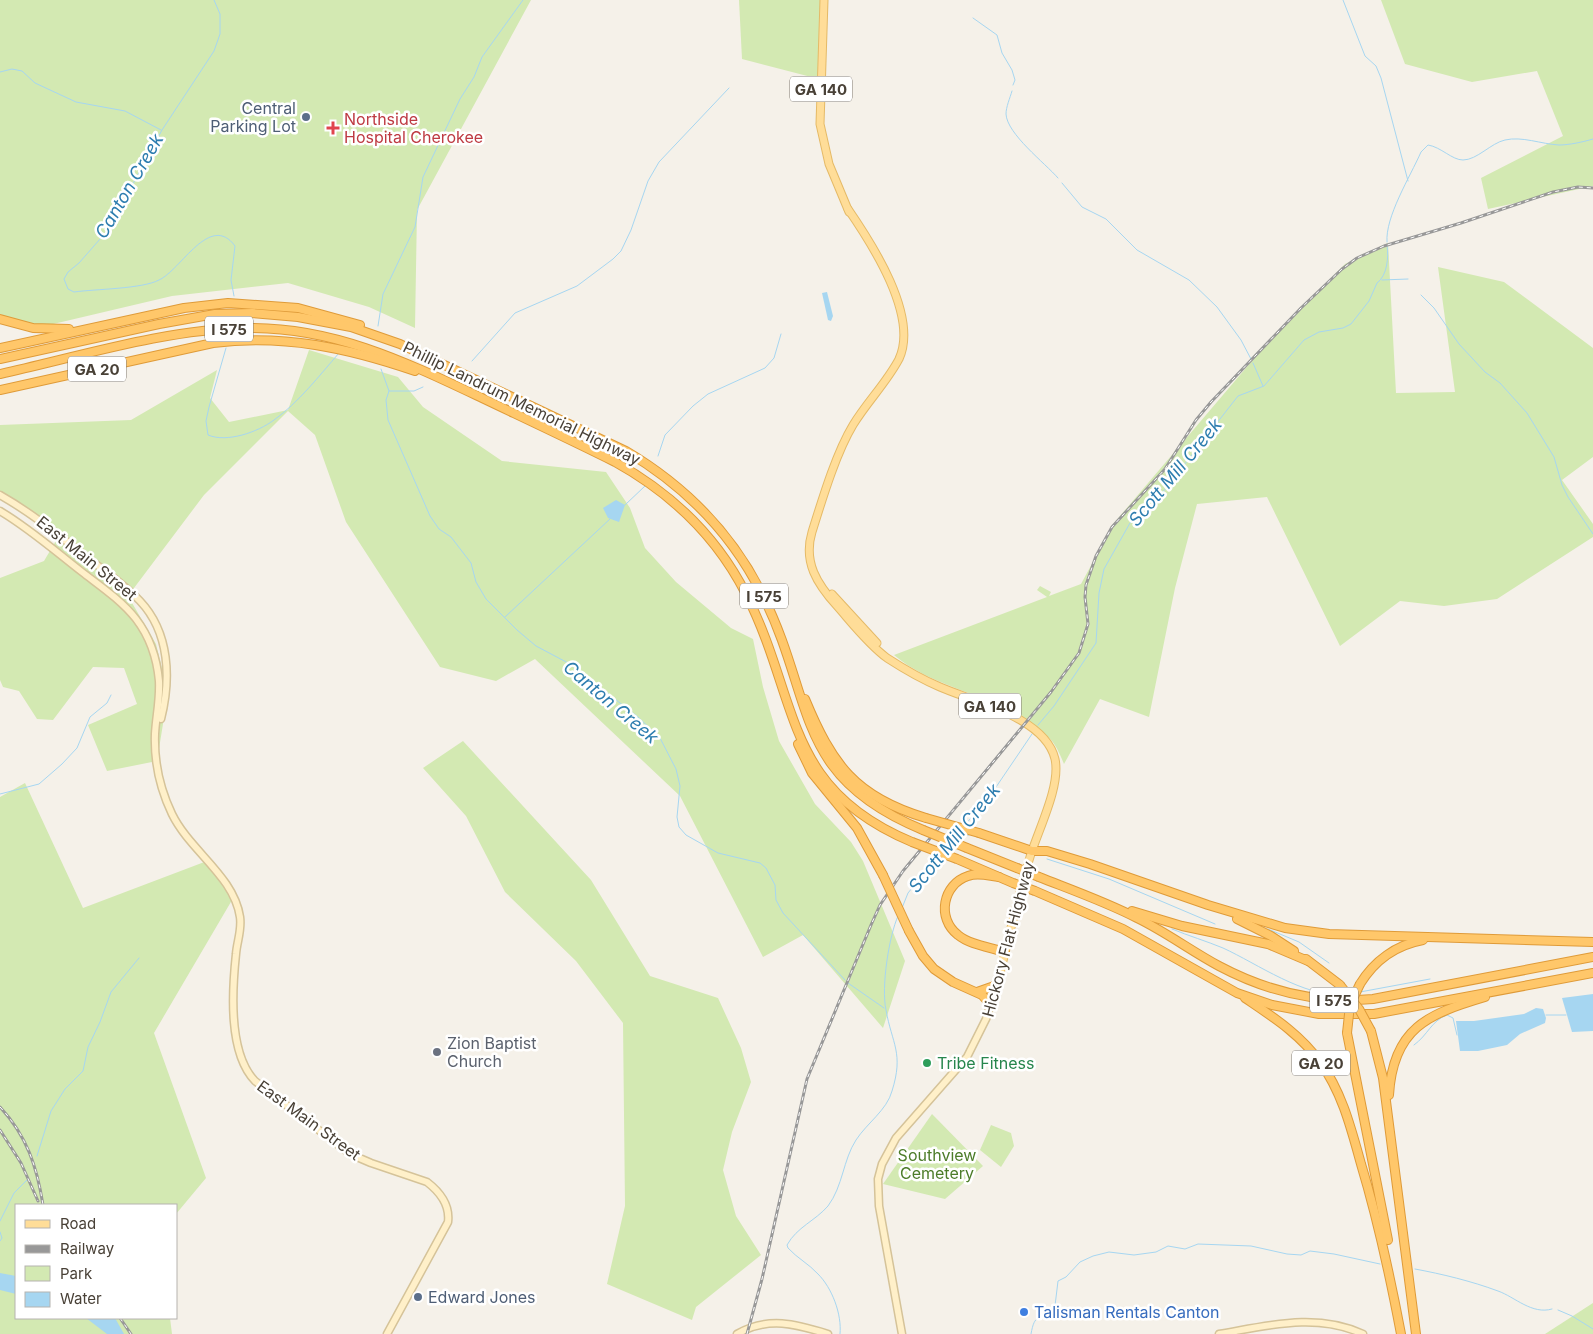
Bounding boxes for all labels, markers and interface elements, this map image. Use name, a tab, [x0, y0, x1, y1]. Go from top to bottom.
road number: GA 140	[790, 76, 852, 102]
place label: Central Parking Lot	[210, 98, 296, 136]
place label: Northside Hospital Cherokee	[344, 109, 483, 147]
marker: Central Parking Lot	[300, 111, 312, 123]
marker: Northside Hospital Cherokee	[326, 121, 340, 135]
water label: Canton Creek	[91, 129, 168, 242]
road number: I 575	[205, 316, 253, 342]
street label: Phillip Landrum Memorial Highway	[400, 337, 644, 469]
road number: GA 20	[68, 356, 126, 382]
water label: Scott Mill Creek	[1124, 413, 1227, 530]
street label: East Main Street	[33, 511, 141, 605]
road number: I 575	[740, 584, 788, 608]
water label: Canton Creek	[559, 656, 664, 748]
road number: GA 140	[959, 694, 1021, 718]
water label: Scott Mill Creek	[904, 779, 1005, 897]
street label: Hickory Flat Highway	[978, 859, 1038, 1019]
road number: I 575	[1310, 988, 1358, 1012]
place label: Zion Baptist Church	[447, 1033, 537, 1071]
marker: Zion Baptist Church	[431, 1046, 443, 1058]
road number: GA 20	[1292, 1050, 1350, 1076]
place label: Tribe Fitness	[937, 1053, 1034, 1073]
marker: Tribe Fitness	[921, 1057, 933, 1069]
street label: East Main Street	[253, 1076, 365, 1164]
park label: Southview Cemetery	[898, 1145, 976, 1183]
legend	[15, 1204, 178, 1319]
text: Road	[60, 1214, 96, 1233]
text: Railway	[60, 1239, 115, 1258]
text: Park	[60, 1264, 93, 1283]
place label: Edward Jones	[428, 1287, 536, 1307]
text: Water	[60, 1289, 102, 1308]
marker: Edward Jones	[412, 1291, 424, 1303]
place label: Talisman Rentals Canton	[1034, 1302, 1220, 1322]
marker: Talisman Rentals Canton	[1018, 1306, 1030, 1318]

